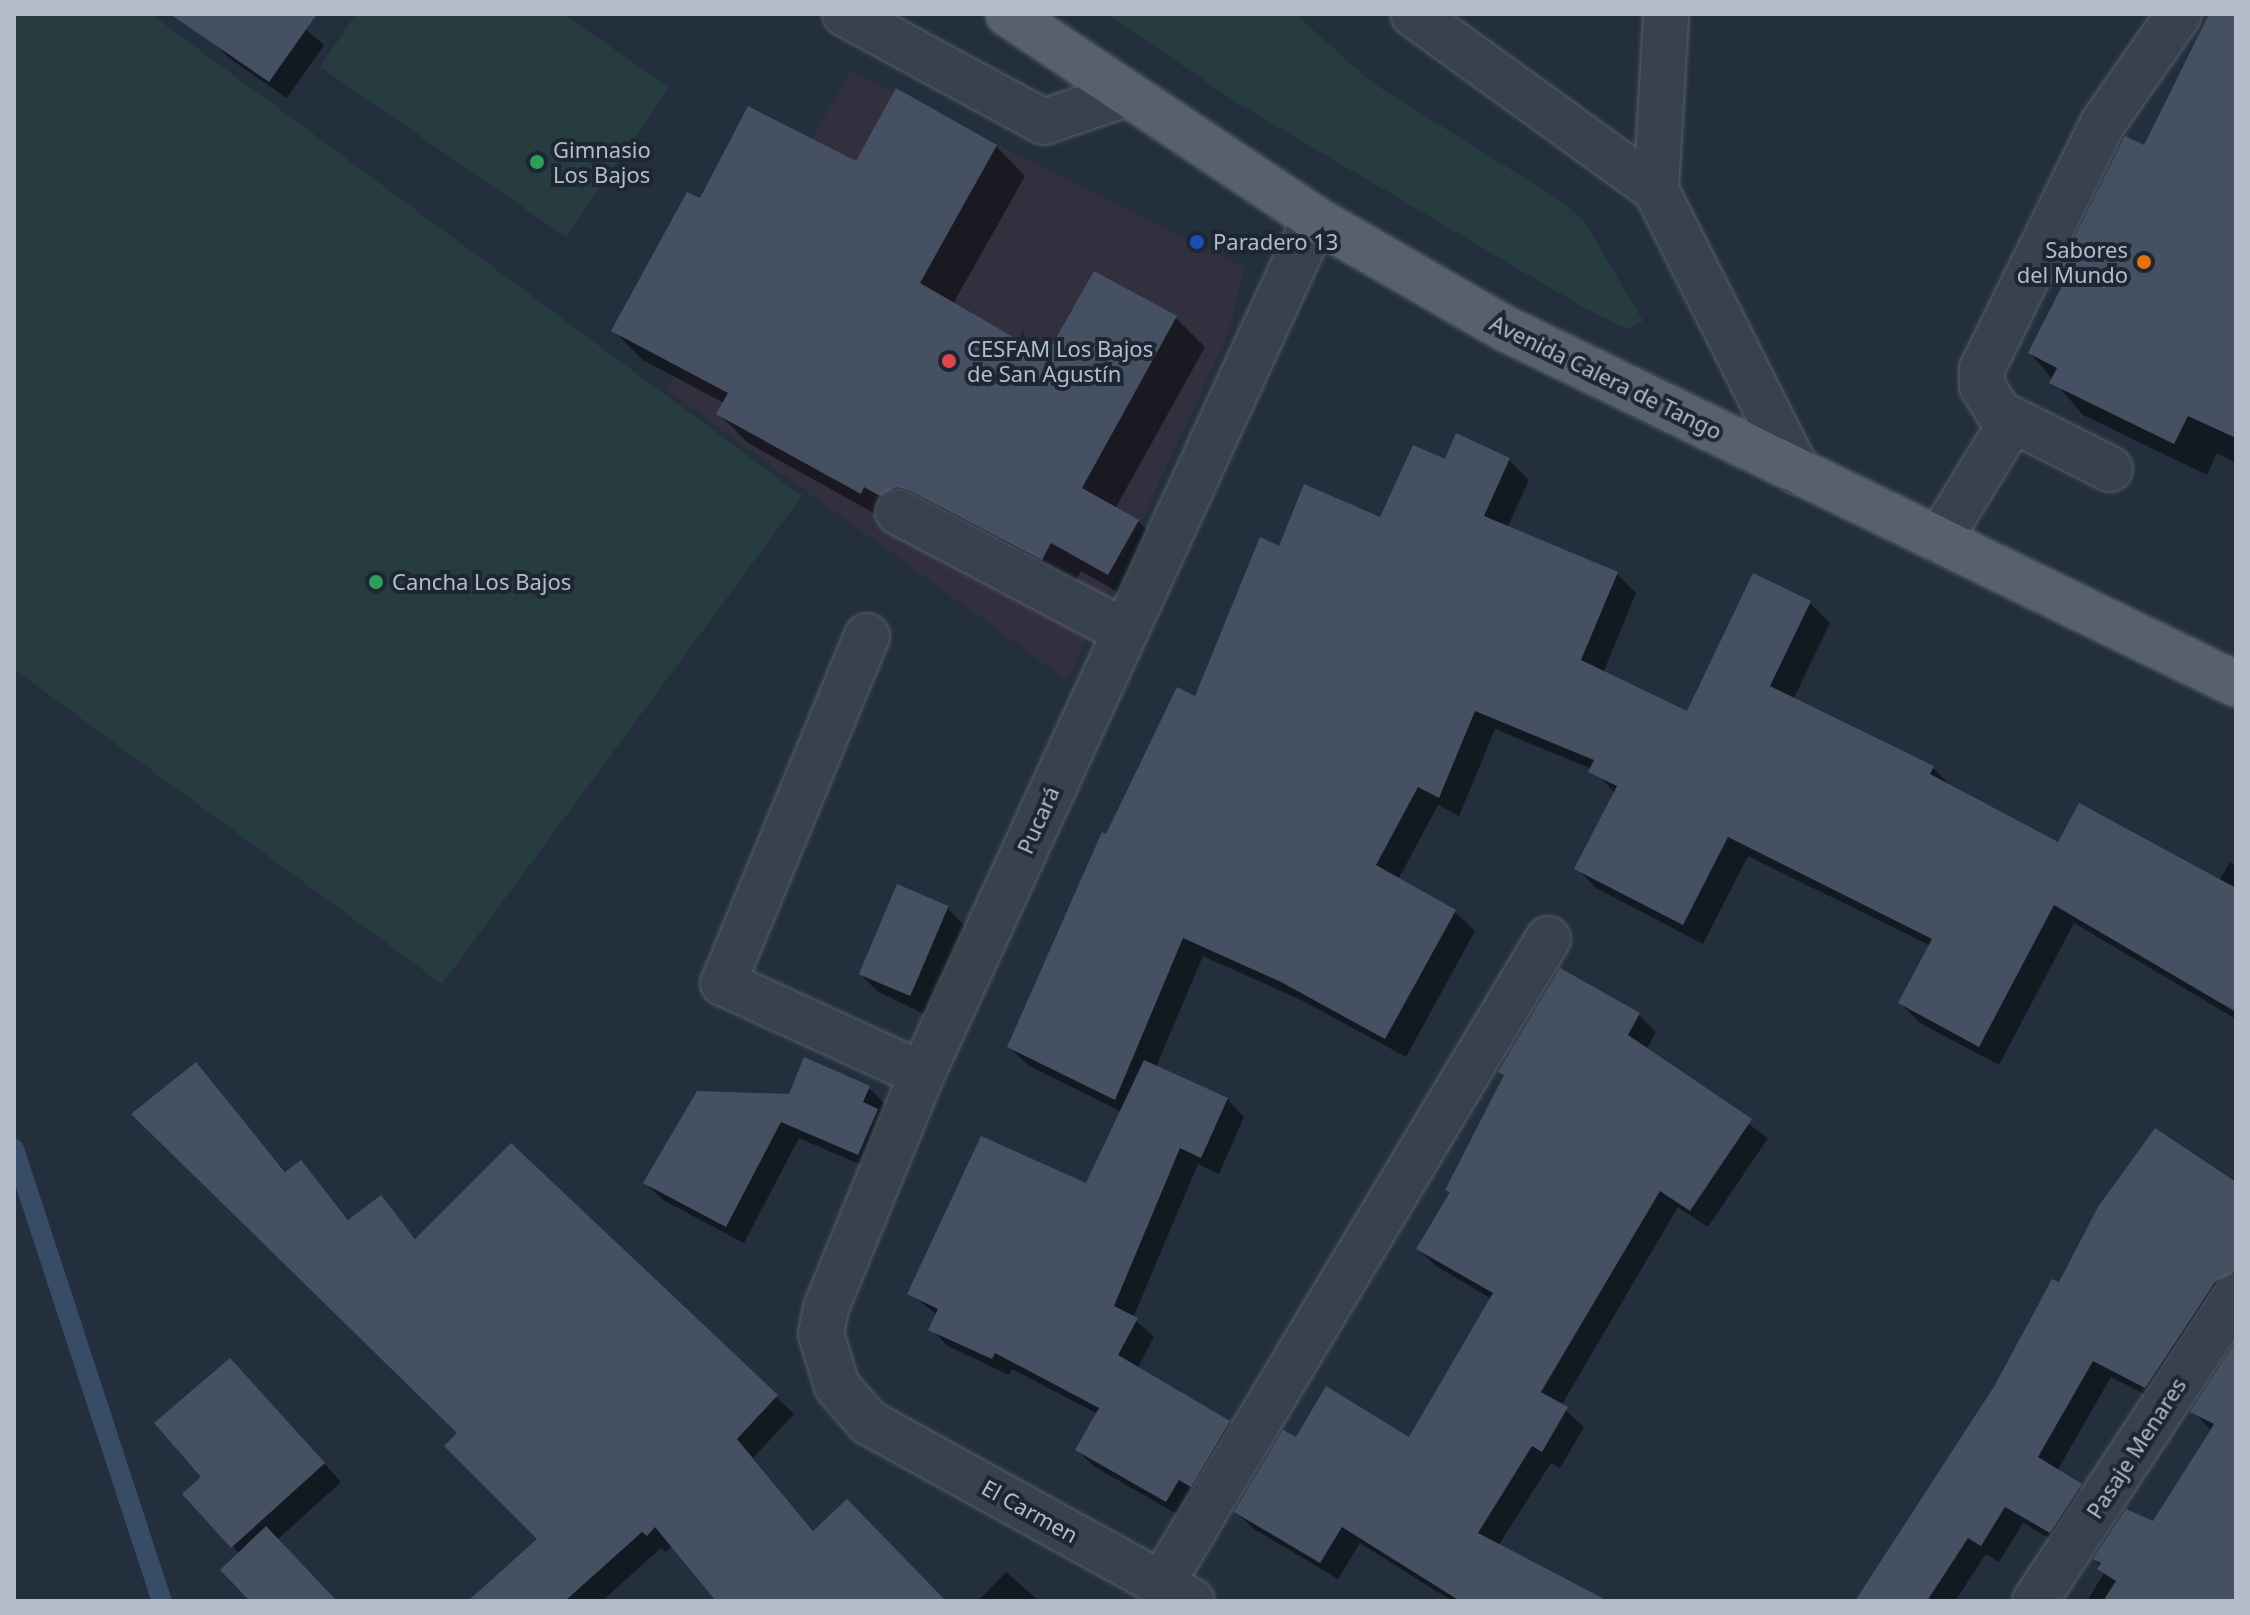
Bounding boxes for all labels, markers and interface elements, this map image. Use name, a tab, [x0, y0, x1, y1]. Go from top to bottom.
place label: Gimnasio Los Bajos	[553, 136, 651, 188]
marker: Gimnasio Los Bajos	[528, 153, 546, 171]
place label: Paradero 13	[1213, 229, 1338, 255]
marker: Paradero 13	[1188, 233, 1206, 251]
place label: Sabores del Mundo	[2017, 236, 2128, 288]
marker: Sabores del Mundo	[2135, 253, 2153, 271]
street label: Avenida Calera de Tango	[1486, 309, 1726, 445]
place label: CESFAM Los Bajos de San Agustín	[967, 335, 1153, 386]
marker: CESFAM Los Bajos de San Agustín	[938, 350, 960, 372]
place label: Cancha Los Bajos	[392, 569, 571, 595]
marker: Cancha Los Bajos	[367, 573, 385, 591]
street label: Pucará	[1012, 782, 1064, 858]
street label: Pasaje Menares	[2081, 1373, 2191, 1523]
street label: El Carmen	[977, 1474, 1083, 1548]

